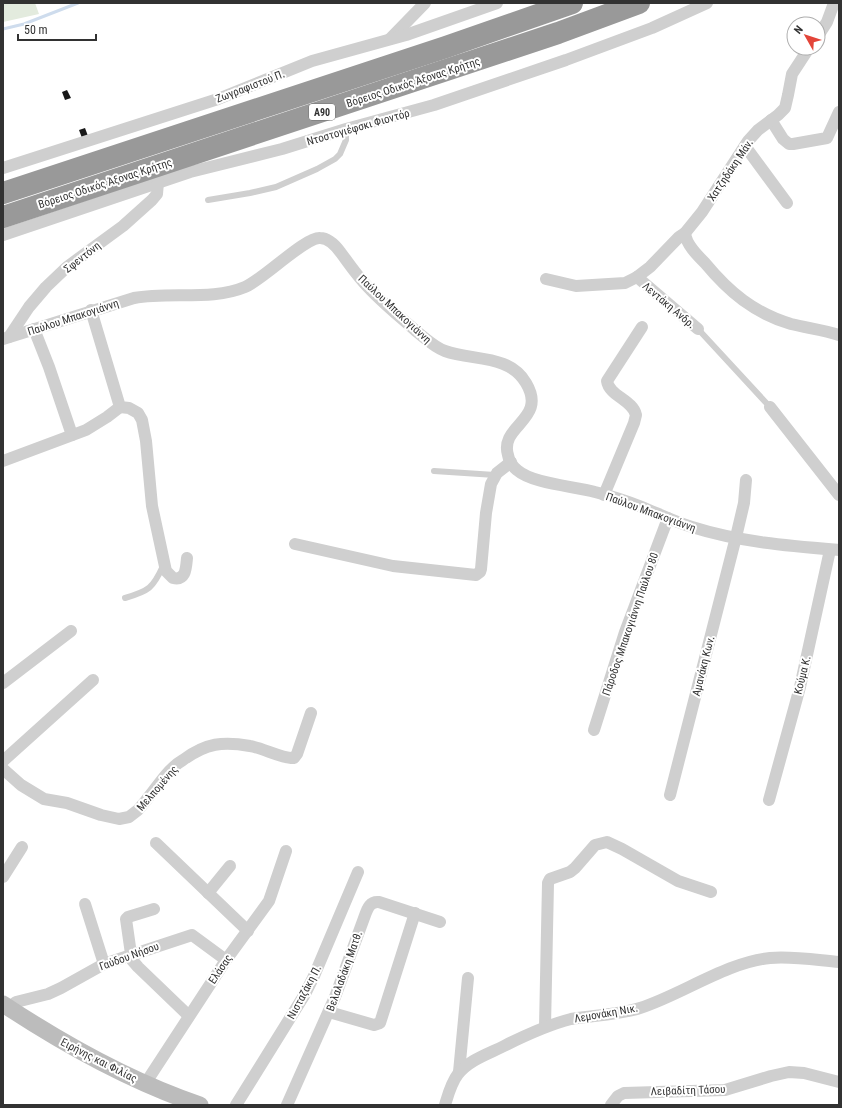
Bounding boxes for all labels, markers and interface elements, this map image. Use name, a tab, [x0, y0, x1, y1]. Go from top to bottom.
scale bar	[18, 16, 96, 42]
north arrow	[786, 16, 826, 56]
text: 50 m	[24, 23, 48, 37]
text: N	[791, 23, 806, 37]
street label: Βόρειος Οδικός Άξονας Κρήτης	[345, 55, 482, 110]
street label: Ζωγραφιστού Π.	[214, 67, 287, 106]
road number: Α90	[309, 104, 335, 120]
street label: Ντοστογιέφσκι Φιοντόρ	[305, 107, 411, 148]
street label: Χατζηδάκη Μάν.	[705, 137, 756, 204]
street label: Βόρειος Οδικός Άξονας Κρήτης	[37, 156, 174, 211]
street label: Σφεντόνη	[61, 239, 103, 276]
street label: Παύλου Μπακογιάννη	[355, 272, 434, 347]
street label: Λεντάκη Ανδρ.	[640, 280, 698, 331]
street label: Παύλου Μπακογιάννη	[26, 297, 120, 338]
street label: Παύλου Μπακογιάννη	[604, 490, 698, 535]
street label: Πάροδος Μπακογιάννη Παύλου 80	[600, 551, 661, 697]
street label: Αμανάκη Κων.	[690, 635, 717, 698]
street label: Κούμα Κ.	[791, 655, 814, 696]
street label: Μελπομένης	[134, 763, 181, 814]
street label: Βελαλαδάκη Ματθ.	[324, 929, 365, 1013]
street label: Γαύδου Νήσου	[98, 940, 161, 973]
street label: Ελάσας	[206, 952, 235, 986]
street label: Νισταζάκη Π.	[285, 963, 324, 1022]
street label: Λεμονάκη Νικ.	[573, 1001, 639, 1025]
street label: Ειρήνης και Φιλίας	[58, 1036, 139, 1085]
street label: Λειβαδίτη Τάσου	[650, 1083, 726, 1098]

